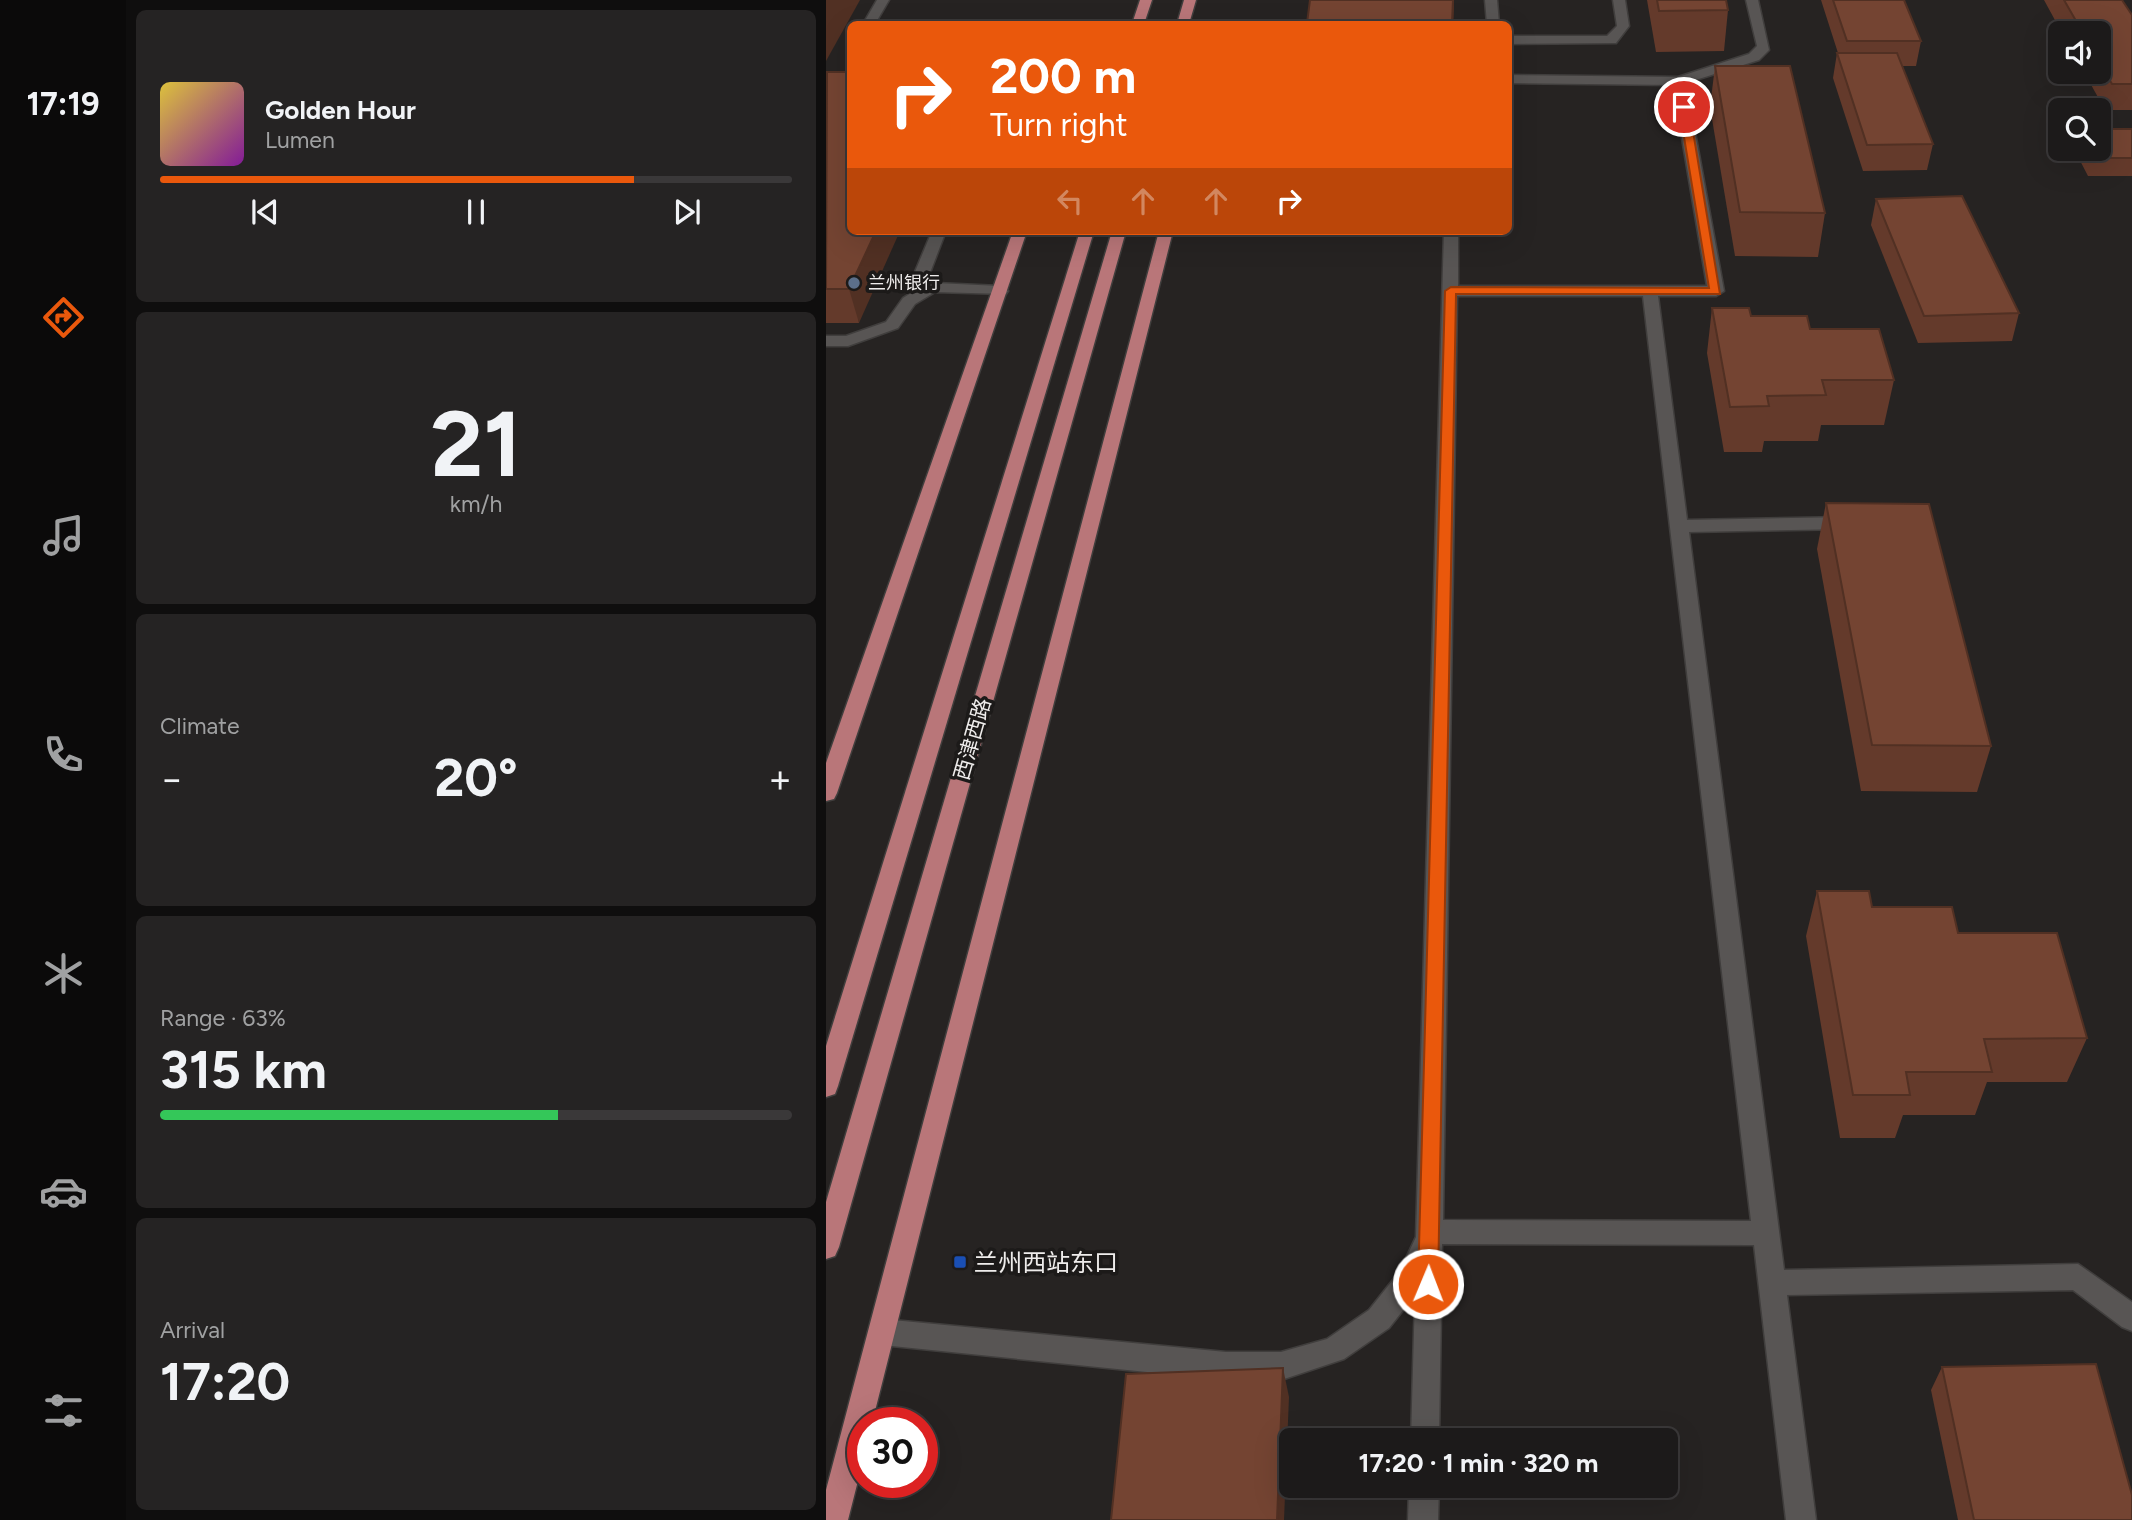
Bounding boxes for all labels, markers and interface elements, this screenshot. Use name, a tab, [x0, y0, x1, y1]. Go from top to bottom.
map controls	[2048, 21, 2111, 161]
button: sound	[2048, 21, 2111, 84]
text: 200 m	[990, 46, 1136, 105]
icon: right	[875, 49, 966, 140]
pin	[1654, 77, 1714, 137]
text: 17:19	[27, 85, 100, 123]
icon: arrive	[1665, 88, 1703, 126]
text: Golden Hour	[265, 94, 416, 126]
button: search	[2048, 98, 2111, 161]
text: Turn right	[990, 106, 1128, 144]
text: Lumen	[265, 126, 335, 154]
icon: left	[1051, 182, 1089, 220]
icon: ahead	[1124, 182, 1162, 220]
icon: ahead	[1197, 182, 1235, 220]
icon: right	[1270, 182, 1308, 220]
icon: previous	[246, 193, 284, 231]
icon: pause	[457, 193, 495, 231]
icon: next	[668, 193, 706, 231]
place label: 兰州银行	[868, 272, 940, 294]
marker: 兰州银行	[846, 275, 862, 291]
icon: directions	[39, 293, 88, 342]
text: 21	[430, 390, 522, 499]
text: km/h	[450, 490, 502, 518]
icon: music	[39, 511, 88, 560]
street label: 西津西路	[948, 695, 996, 783]
text: Climate	[160, 712, 239, 740]
icon: phone	[39, 730, 88, 779]
text: 20°	[434, 747, 518, 809]
text: −	[160, 756, 184, 802]
text: +	[768, 756, 792, 802]
icon: climate	[39, 949, 88, 998]
text: Range · 63%	[160, 1004, 286, 1032]
text: 315 km	[160, 1039, 327, 1101]
icon: car	[39, 1167, 88, 1216]
position arrow	[1391, 1247, 1465, 1321]
place label: 兰州西站东口	[974, 1248, 1118, 1277]
marker: 兰州西站东口	[952, 1254, 968, 1270]
text: Arrival	[160, 1316, 225, 1344]
text: 17:20	[160, 1351, 290, 1413]
icon: filters	[39, 1386, 88, 1435]
speed limit sign: 30	[847, 1407, 938, 1498]
text: 17:20 · 1 min · 320 m	[1358, 1447, 1599, 1479]

